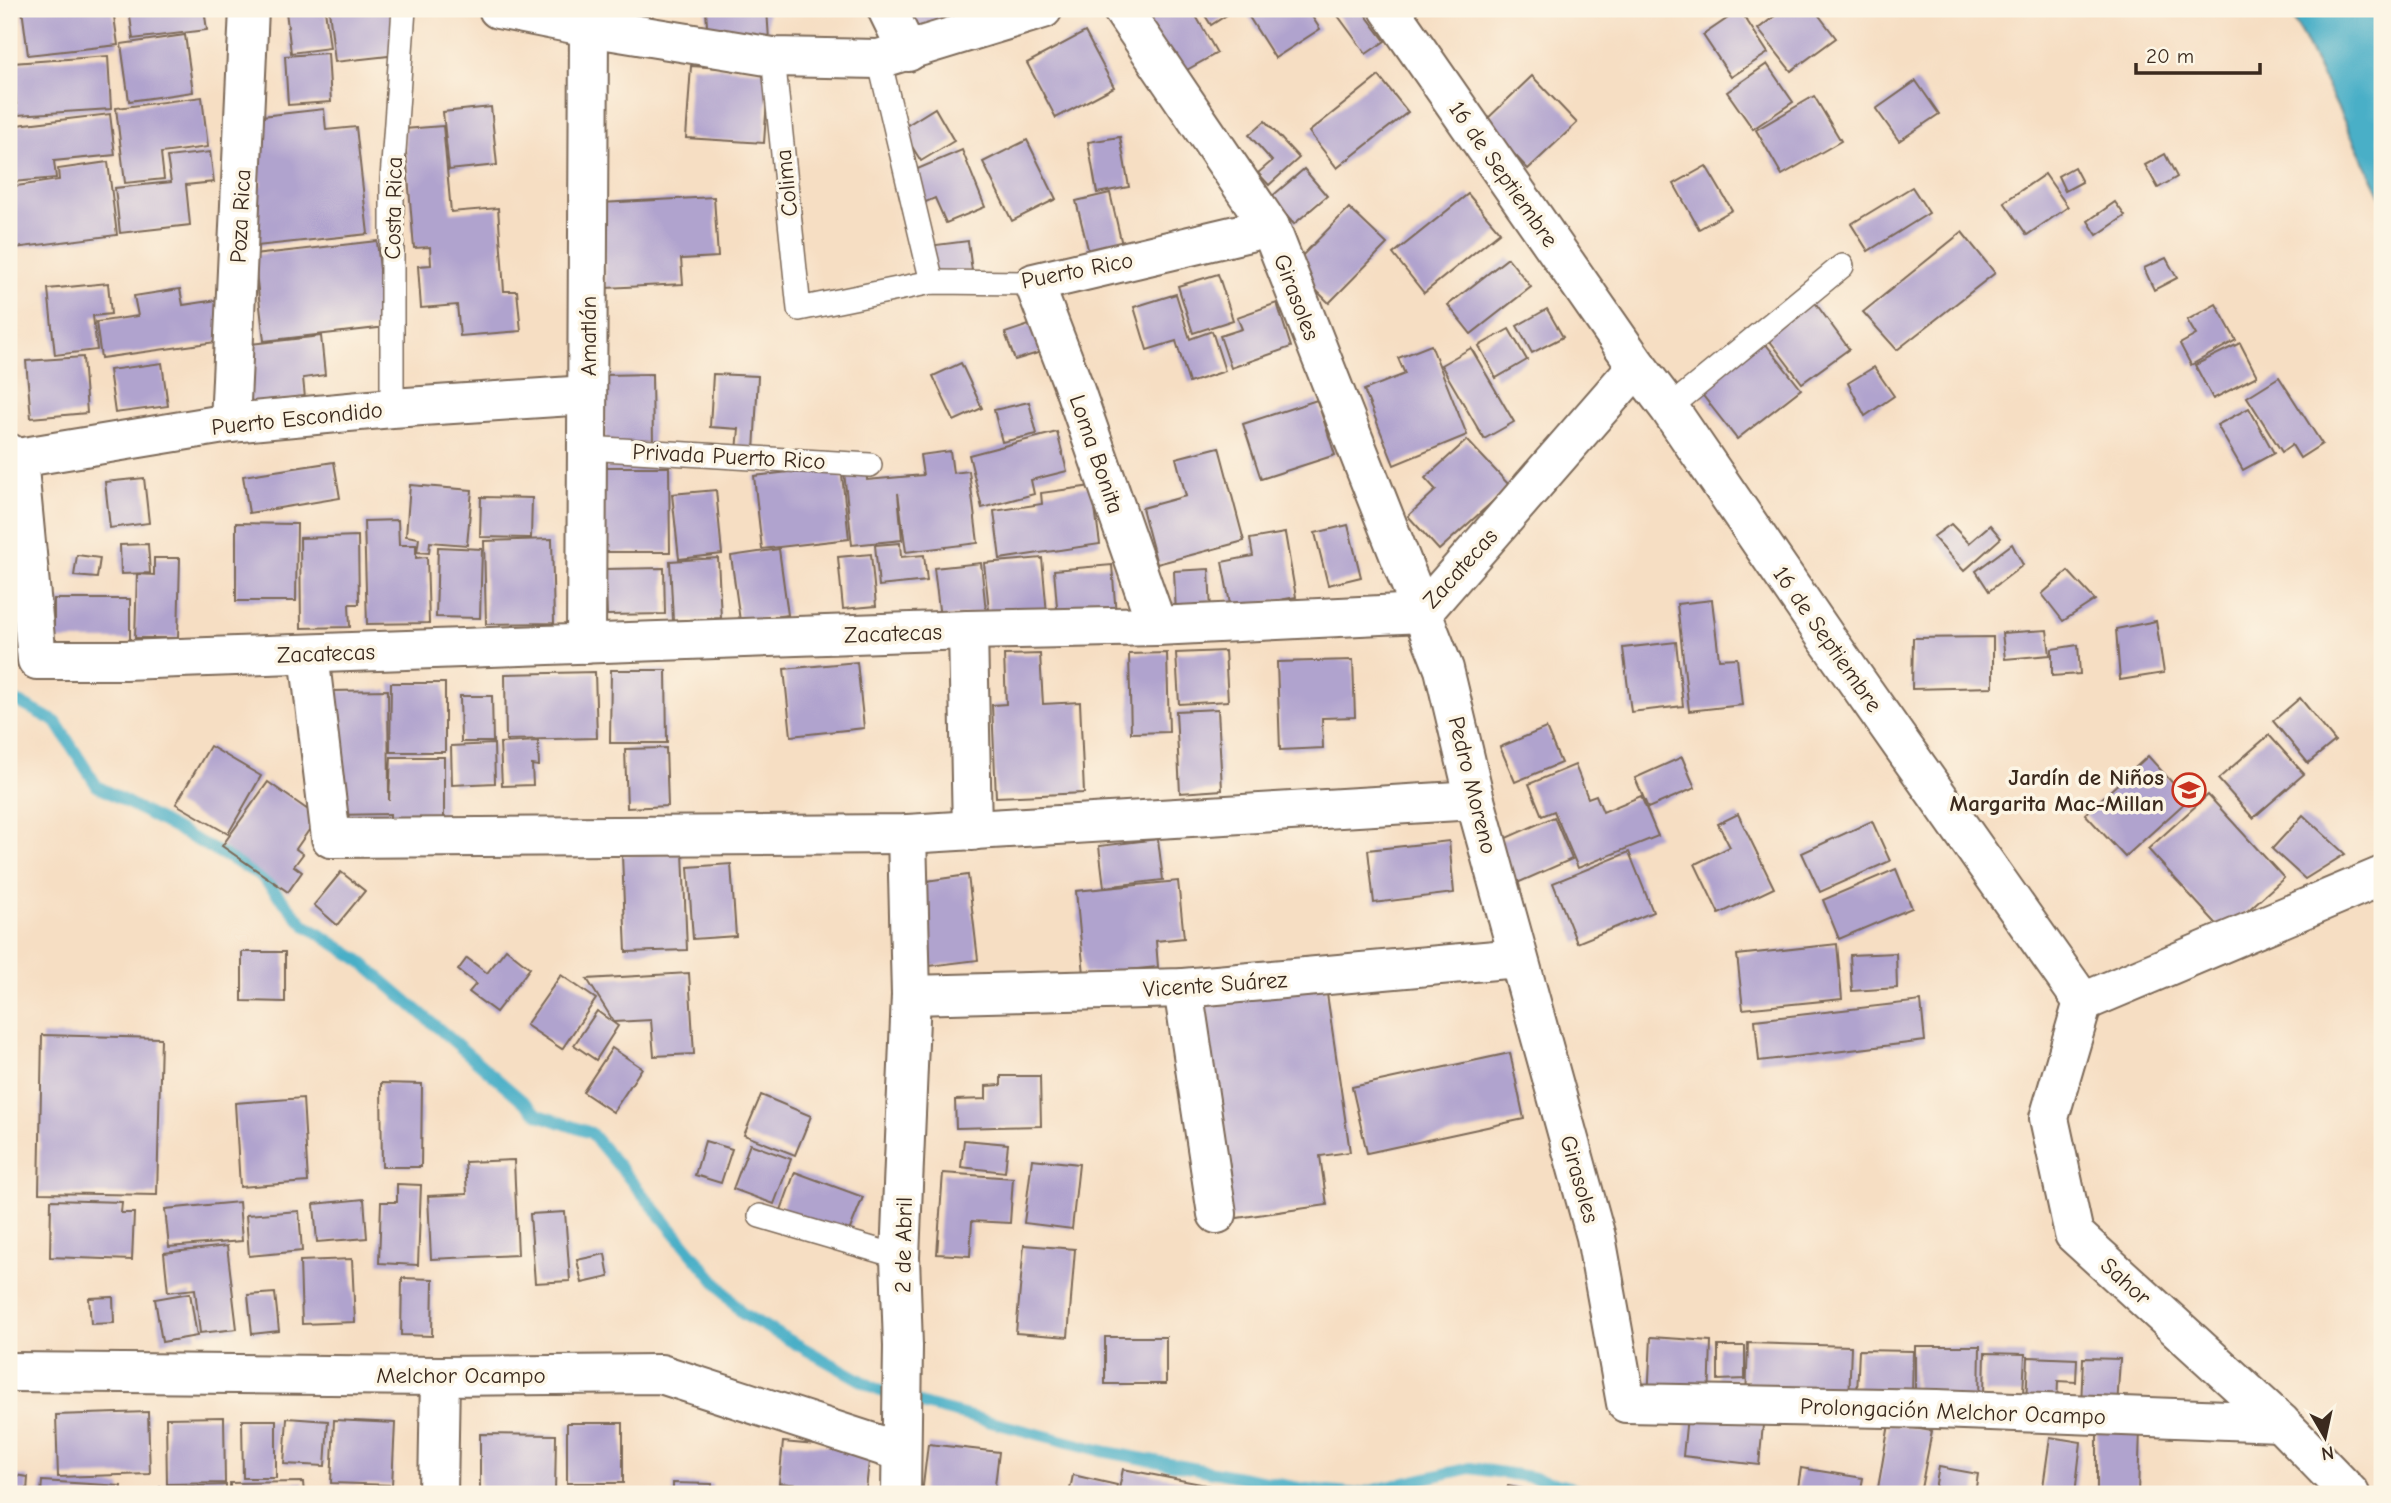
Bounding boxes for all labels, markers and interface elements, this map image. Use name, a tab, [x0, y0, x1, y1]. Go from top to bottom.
scale bar	[2136, 32, 2260, 76]
text: 20 m	[2146, 44, 2194, 68]
street label: 16 de Septiembre	[1443, 96, 1564, 252]
street label: Colima	[770, 148, 803, 218]
street label: Costa Rica	[379, 156, 408, 260]
street label: Poza Rica	[225, 168, 256, 264]
street label: Puerto Rico	[1019, 246, 1135, 295]
street label: Girasoles	[1268, 250, 1325, 344]
street label: Amatlán	[575, 296, 602, 376]
street label: Loma Bonita	[1064, 391, 1129, 517]
street label: Puerto Escondido	[210, 396, 384, 441]
street label: Privada Puerto Rico	[632, 438, 826, 475]
street label: Zacatecas	[1417, 523, 1503, 614]
street label: 16 de Septiembre	[1767, 561, 1888, 717]
street label: Zacatecas	[843, 618, 943, 649]
street label: Zacatecas	[276, 638, 376, 669]
street label: Pedro Moreno	[1442, 714, 1503, 857]
place label: Jardín de Niños Margarita Mac-Millan	[1950, 764, 2164, 817]
school or university icon: Jardín de Niños Margarita Mac-Millan	[2170, 771, 2208, 809]
street label: Vicente Suárez	[1142, 966, 1288, 1003]
street label: Girasoles	[1554, 1132, 1605, 1226]
street label: 2 de Abril	[889, 1197, 918, 1293]
street label: Sahor	[2095, 1252, 2157, 1311]
street label: Melchor Ocampo	[376, 1362, 546, 1389]
street label: Prolongación Melchor Ocampo	[1800, 1393, 2106, 1430]
north arrow	[2290, 1402, 2360, 1472]
text: N	[2320, 1441, 2335, 1465]

